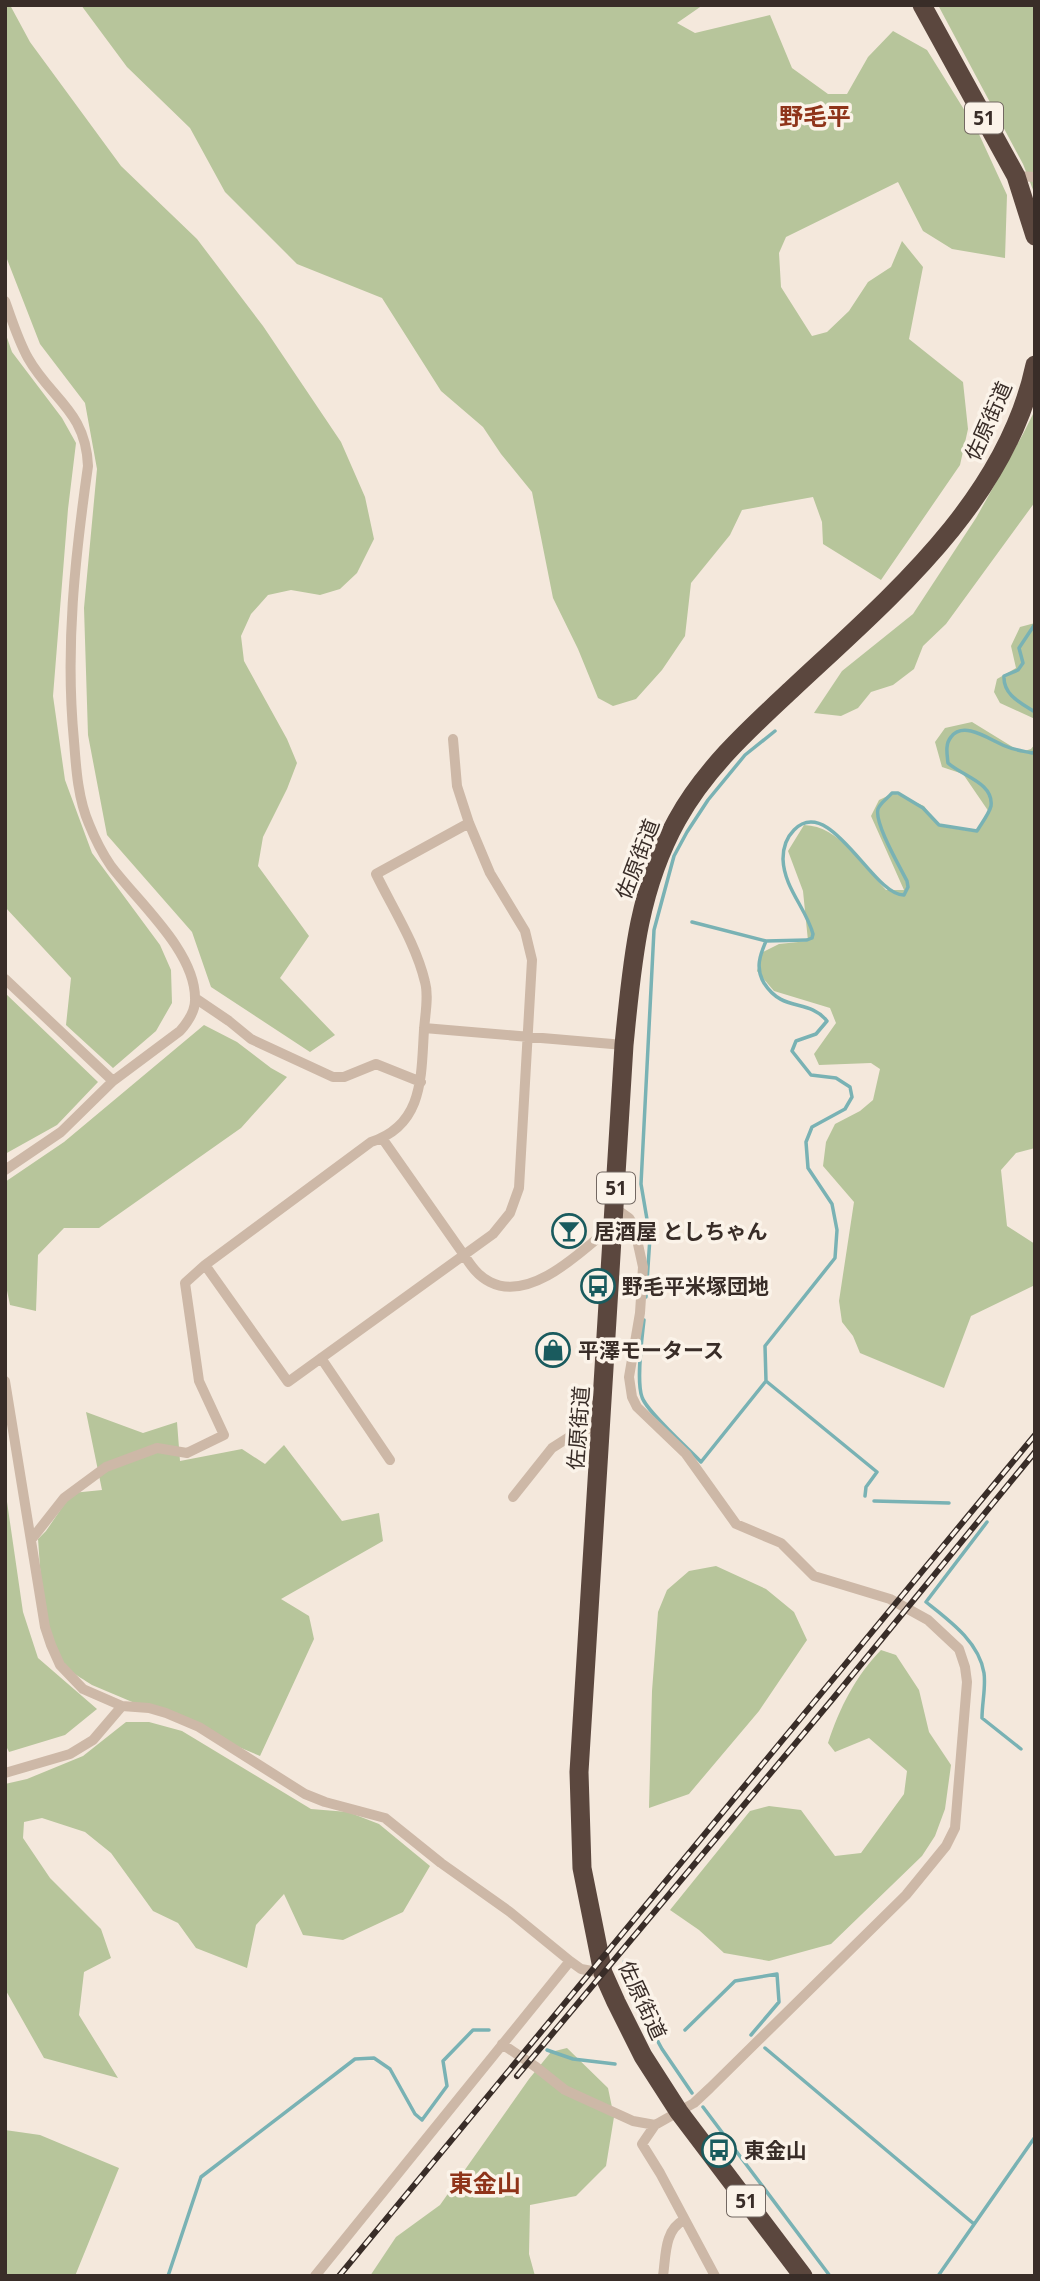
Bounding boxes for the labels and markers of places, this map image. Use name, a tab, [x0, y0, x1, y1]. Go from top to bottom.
bar icon: 居酒屋 としちゃん	[550, 1212, 588, 1250]
place label: 居酒屋 としちゃん	[594, 1217, 767, 1245]
bus stop icon: 野毛平米塚団地	[579, 1267, 617, 1305]
place label: 野毛平米塚団地	[622, 1272, 769, 1300]
shop icon: 平澤モータース	[534, 1331, 572, 1369]
place label: 平澤モータース	[578, 1336, 724, 1364]
bus stop icon: 東金山	[700, 2131, 738, 2169]
place label: 東金山	[744, 2136, 807, 2164]

